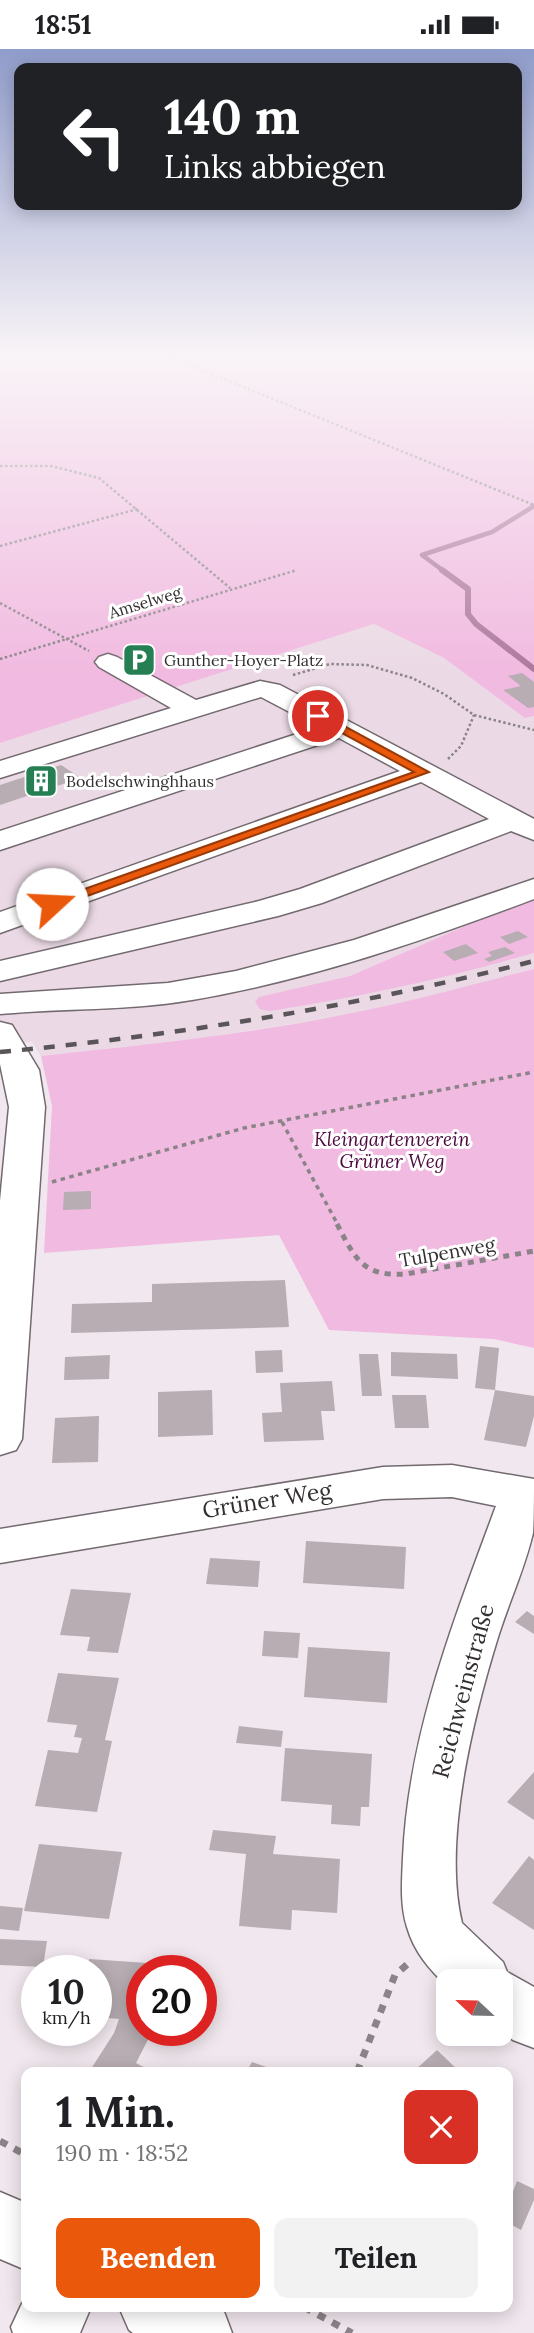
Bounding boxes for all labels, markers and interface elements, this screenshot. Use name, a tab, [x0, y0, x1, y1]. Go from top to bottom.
text: 18:51	[35, 8, 92, 41]
text: 140 m	[164, 85, 300, 147]
icon: left	[49, 91, 140, 182]
text: Links abbiegen	[164, 146, 386, 187]
street label: Amselweg	[105, 581, 185, 623]
parking icon: Gunther-Hoyer-Platz	[120, 641, 158, 679]
place label: Gunther-Hoyer-Platz	[164, 650, 323, 670]
pin	[288, 686, 348, 746]
icon: arrive	[299, 697, 337, 735]
building icon: Bodelschwinghhaus	[22, 762, 60, 800]
place label: Bodelschwinghhaus	[66, 771, 214, 791]
position arrow	[15, 867, 89, 941]
park label: Kleingartenverein Grüner Weg	[314, 1127, 470, 1173]
street label: Tulpenweg	[397, 1232, 497, 1272]
street label: Grüner Weg	[200, 1475, 335, 1524]
street label: Reichweinstraße	[425, 1600, 500, 1781]
speed limit sign: 20	[126, 1955, 217, 2046]
text: 10	[48, 1969, 85, 2014]
north arrow	[436, 1969, 513, 2046]
map controls	[436, 1969, 513, 2046]
text: km/h	[42, 2006, 91, 2029]
text: 1 Min.	[56, 2085, 175, 2139]
button: close	[404, 2090, 478, 2164]
text: 190 m · 18:52	[56, 2138, 188, 2167]
button: Beenden	[56, 2218, 260, 2298]
button: Teilen	[274, 2218, 478, 2298]

